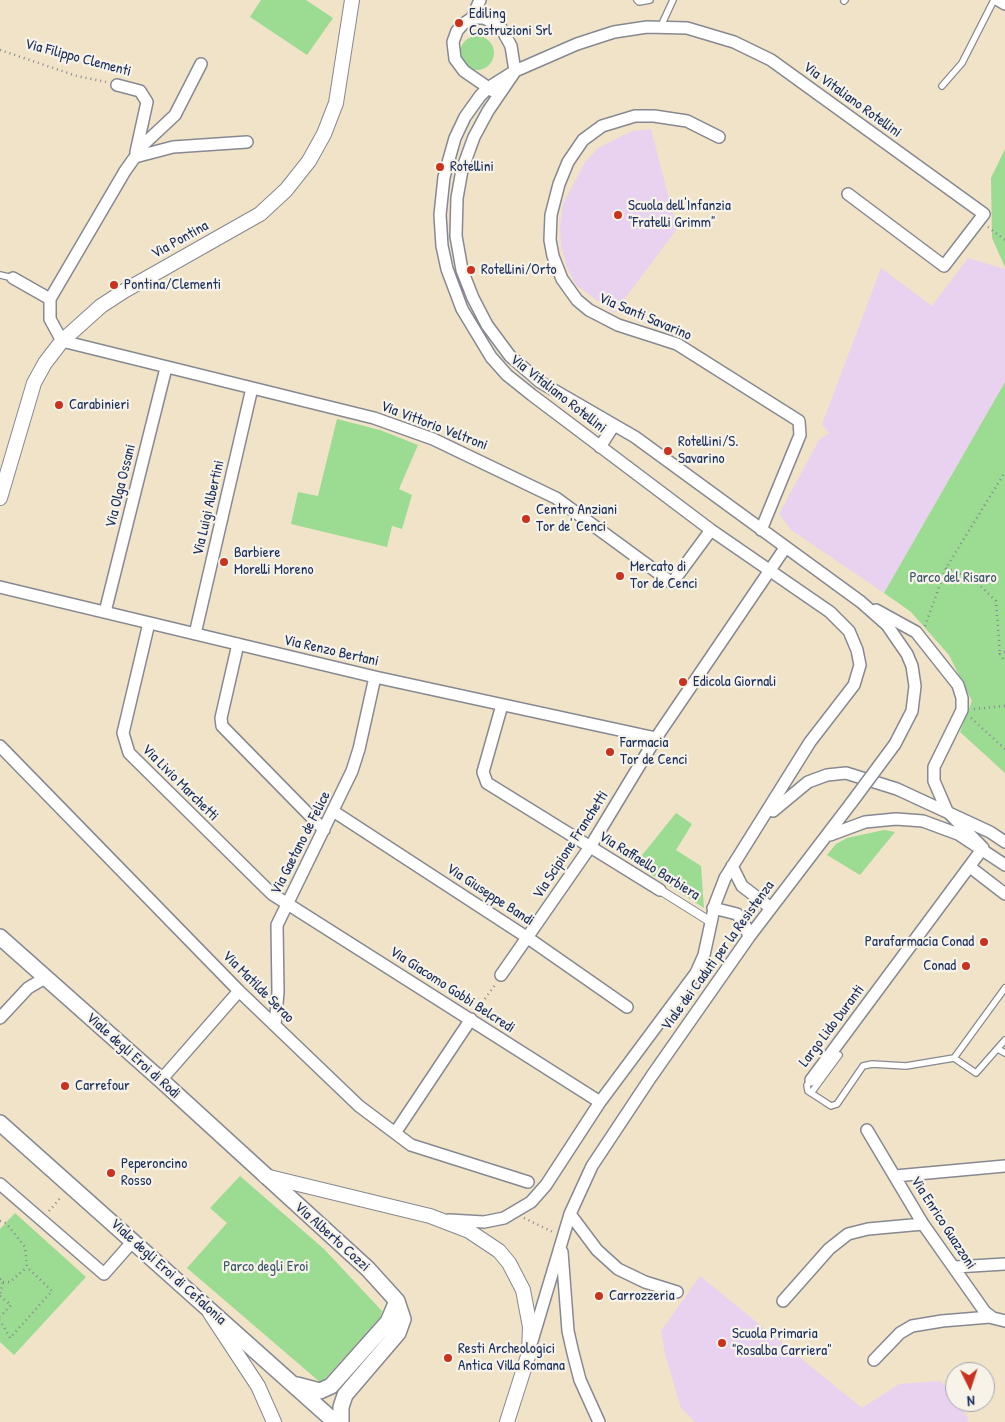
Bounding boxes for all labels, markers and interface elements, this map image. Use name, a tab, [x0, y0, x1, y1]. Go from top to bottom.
place label: Ediling Costruzioni Srl	[469, 5, 552, 40]
marker: Ediling Costruzioni Srl	[453, 17, 465, 29]
street label: Via Filippo Clementi	[23, 35, 133, 81]
street label: Via Vitaliano Rotellini	[799, 58, 905, 142]
place label: Rotellini	[450, 158, 494, 176]
marker: Rotellini	[434, 161, 446, 173]
place label: Scuola dell'Infanzia "Fratelli Grimm"	[628, 197, 731, 232]
marker: Scuola dell'Infanzia "Fratelli Grimm"	[612, 209, 624, 221]
street label: Via Pontina	[148, 217, 212, 263]
place label: Rotellini/Orto	[481, 261, 557, 279]
marker: Rotellini/Orto	[465, 264, 477, 276]
place label: Pontina/Clementi	[124, 276, 221, 294]
marker: Pontina/Clementi	[108, 279, 120, 291]
street label: Via Santi Savarino	[596, 289, 694, 345]
street label: Via Vitaliano Rotellini	[506, 351, 610, 437]
place label: Carabinieri	[69, 396, 130, 414]
street label: Via Vittorio Veltroni	[378, 397, 490, 455]
marker: Carabinieri	[53, 399, 65, 411]
place label: Rotellini/S. Savarino	[678, 433, 738, 468]
street label: Via Olga Ossani	[102, 442, 140, 530]
marker: Rotellini/S. Savarino	[662, 445, 674, 457]
street label: Via Luigi Albertini	[189, 459, 229, 557]
place label: Centro Anziani Tor de' Cenci	[536, 501, 617, 536]
marker: Centro Anziani Tor de' Cenci	[520, 513, 532, 525]
place label: Barbiere Morelli Moreno	[234, 544, 314, 579]
marker: Barbiere Morelli Moreno	[218, 556, 230, 568]
place label: Mercato di Tor de Cenci	[630, 558, 698, 593]
park label: Parco del Risaro	[909, 569, 997, 587]
marker: Mercato di Tor de Cenci	[614, 570, 626, 582]
street label: Via Renzo Bertani	[282, 631, 380, 671]
place label: Edicola Giornali	[693, 673, 776, 691]
marker: Edicola Giornali	[677, 676, 689, 688]
place label: Farmacia Tor de Cenci	[620, 734, 688, 769]
street label: Via Livio Marchetti	[138, 741, 222, 825]
marker: Farmacia Tor de Cenci	[604, 746, 616, 758]
street label: Via Gaetano de Felice	[267, 788, 335, 898]
street label: Via Scipione Franchetti	[529, 788, 613, 902]
street label: Via Raffaello Barbiera	[595, 828, 703, 904]
street label: Via Giuseppe Bandi	[443, 860, 537, 930]
street label: Viale dei Caduti per la Resistenza	[658, 878, 778, 1034]
place label: Parafarmacia Conad	[865, 933, 974, 951]
marker: Parafarmacia Conad	[978, 936, 990, 948]
street label: Via Giacomo Gobbi Belcredi	[386, 943, 518, 1037]
street label: Via Matilde Serao	[218, 947, 298, 1027]
place label: Conad	[923, 957, 956, 975]
marker: Conad	[960, 960, 972, 972]
street label: Largo Lido Duranti	[795, 982, 869, 1070]
street label: Viale degli Eroi di Rodi	[82, 1009, 184, 1103]
place label: Carrefour	[75, 1077, 130, 1095]
marker: Carrefour	[59, 1080, 71, 1092]
place label: Peperoncino Rosso	[121, 1155, 187, 1190]
marker: Peperoncino Rosso	[105, 1167, 117, 1179]
street label: Via Enrico Guazzoni	[906, 1173, 980, 1273]
street label: Via Alberto Cozzi	[291, 1198, 373, 1276]
street label: Viale degli Eroi di Cefalonia	[106, 1215, 230, 1329]
park label: Parco degli Eroi	[223, 1258, 309, 1276]
place label: Carrozzeria	[609, 1287, 675, 1305]
marker: Carrozzeria	[593, 1290, 605, 1302]
place label: Scuola Primaria "Rosalba Carriera"	[732, 1325, 832, 1360]
marker: Scuola Primaria "Rosalba Carriera"	[716, 1337, 728, 1349]
place label: Resti Archeologici Antica Villa Romana	[458, 1340, 565, 1375]
marker: Resti Archeologici Antica Villa Romana	[442, 1352, 454, 1364]
north arrow	[945, 1362, 995, 1412]
text: N	[967, 1392, 975, 1411]

